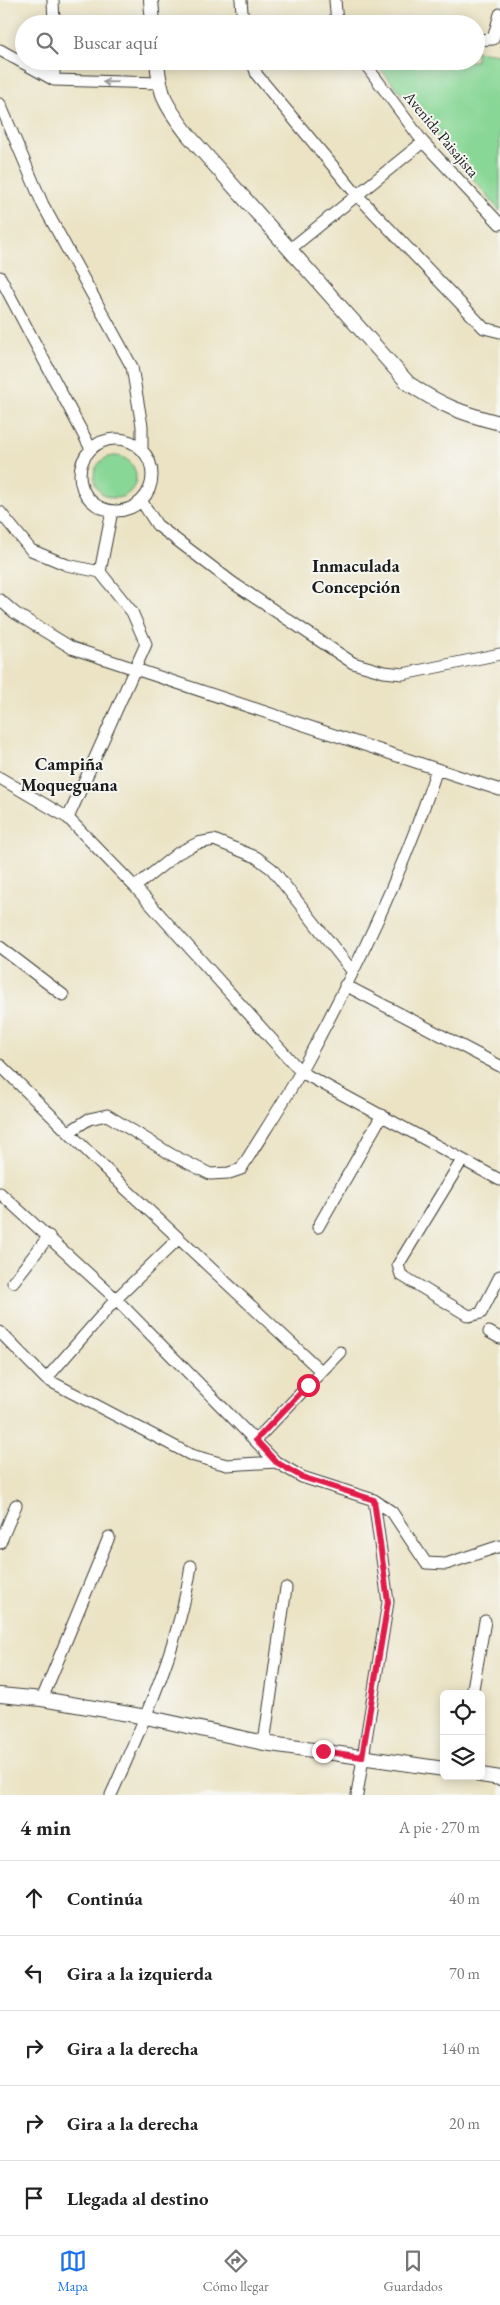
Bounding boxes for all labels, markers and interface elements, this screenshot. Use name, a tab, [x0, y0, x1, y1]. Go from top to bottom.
search box	[15, 15, 485, 70]
icon: search	[33, 29, 61, 57]
text: Buscar aquí	[73, 30, 158, 55]
one-way arrow	[102, 77, 118, 87]
street label: Avenida Paisajista	[399, 86, 484, 182]
district label: Inmaculada Concepción	[312, 554, 400, 598]
district label: Campiña Moqueguana	[20, 752, 118, 796]
route start	[297, 1374, 320, 1397]
map controls	[440, 1690, 485, 1780]
button: locate	[440, 1690, 485, 1735]
button: layers	[440, 1735, 485, 1780]
route end	[312, 1740, 335, 1763]
text: 4 min	[20, 1814, 71, 1841]
text: A pie · 270 m	[399, 1817, 480, 1838]
icon: ahead	[20, 1884, 48, 1912]
text: Continúa	[67, 1886, 143, 1911]
text: 40 m	[449, 1888, 480, 1909]
icon: left	[20, 1959, 48, 1987]
text: Gira a la izquierda	[67, 1961, 213, 1986]
text: 70 m	[449, 1963, 480, 1984]
icon: right	[20, 2034, 48, 2062]
text: Gira a la derecha	[67, 2036, 198, 2061]
text: 140 m	[441, 2038, 480, 2059]
icon: right	[20, 2109, 48, 2137]
text: Gira a la derecha	[67, 2111, 198, 2136]
text: 20 m	[449, 2113, 480, 2134]
icon: arrive	[20, 2184, 48, 2212]
text: Llegada al destino	[67, 2186, 209, 2211]
tab: Mapa	[57, 2247, 88, 2295]
tab: Cómo llegar	[203, 2247, 269, 2295]
tab: Guardados	[384, 2247, 443, 2295]

